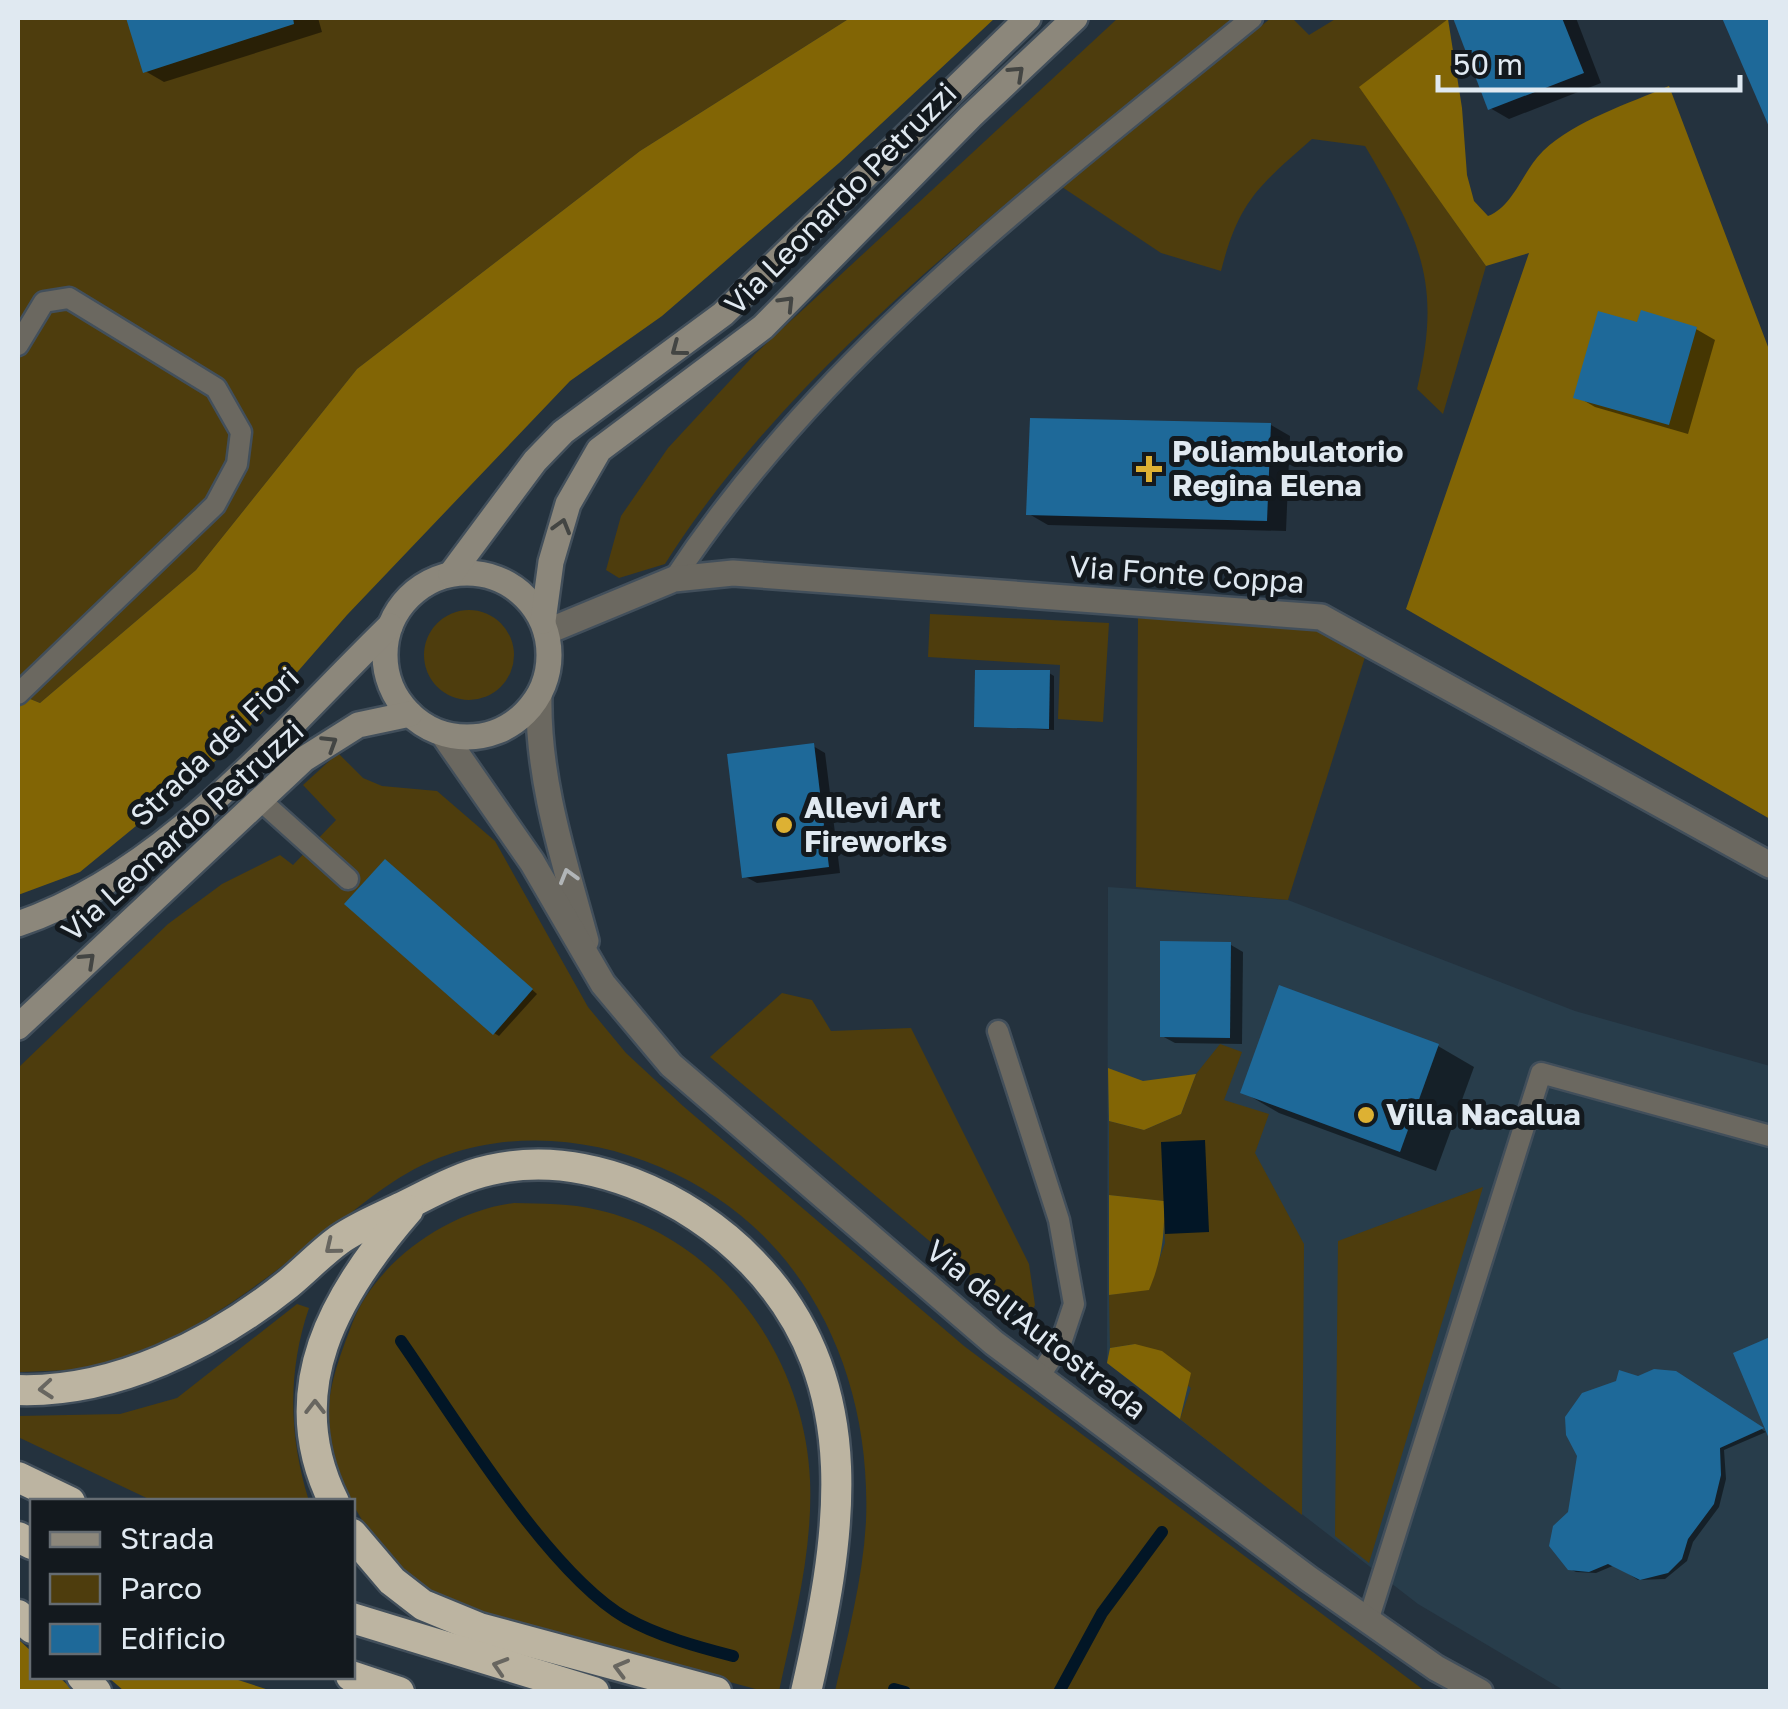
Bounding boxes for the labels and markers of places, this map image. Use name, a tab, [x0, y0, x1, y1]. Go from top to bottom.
place label: Poliambulatorio Regina Elena	[1172, 433, 1403, 503]
marker: Poliambulatorio Regina Elena	[1136, 456, 1162, 482]
place label: Allevi Art Fireworks	[804, 789, 947, 859]
marker: Allevi Art Fireworks	[773, 814, 795, 836]
place label: Villa Nacalua	[1386, 1096, 1581, 1132]
marker: Villa Nacalua	[1355, 1104, 1377, 1126]

